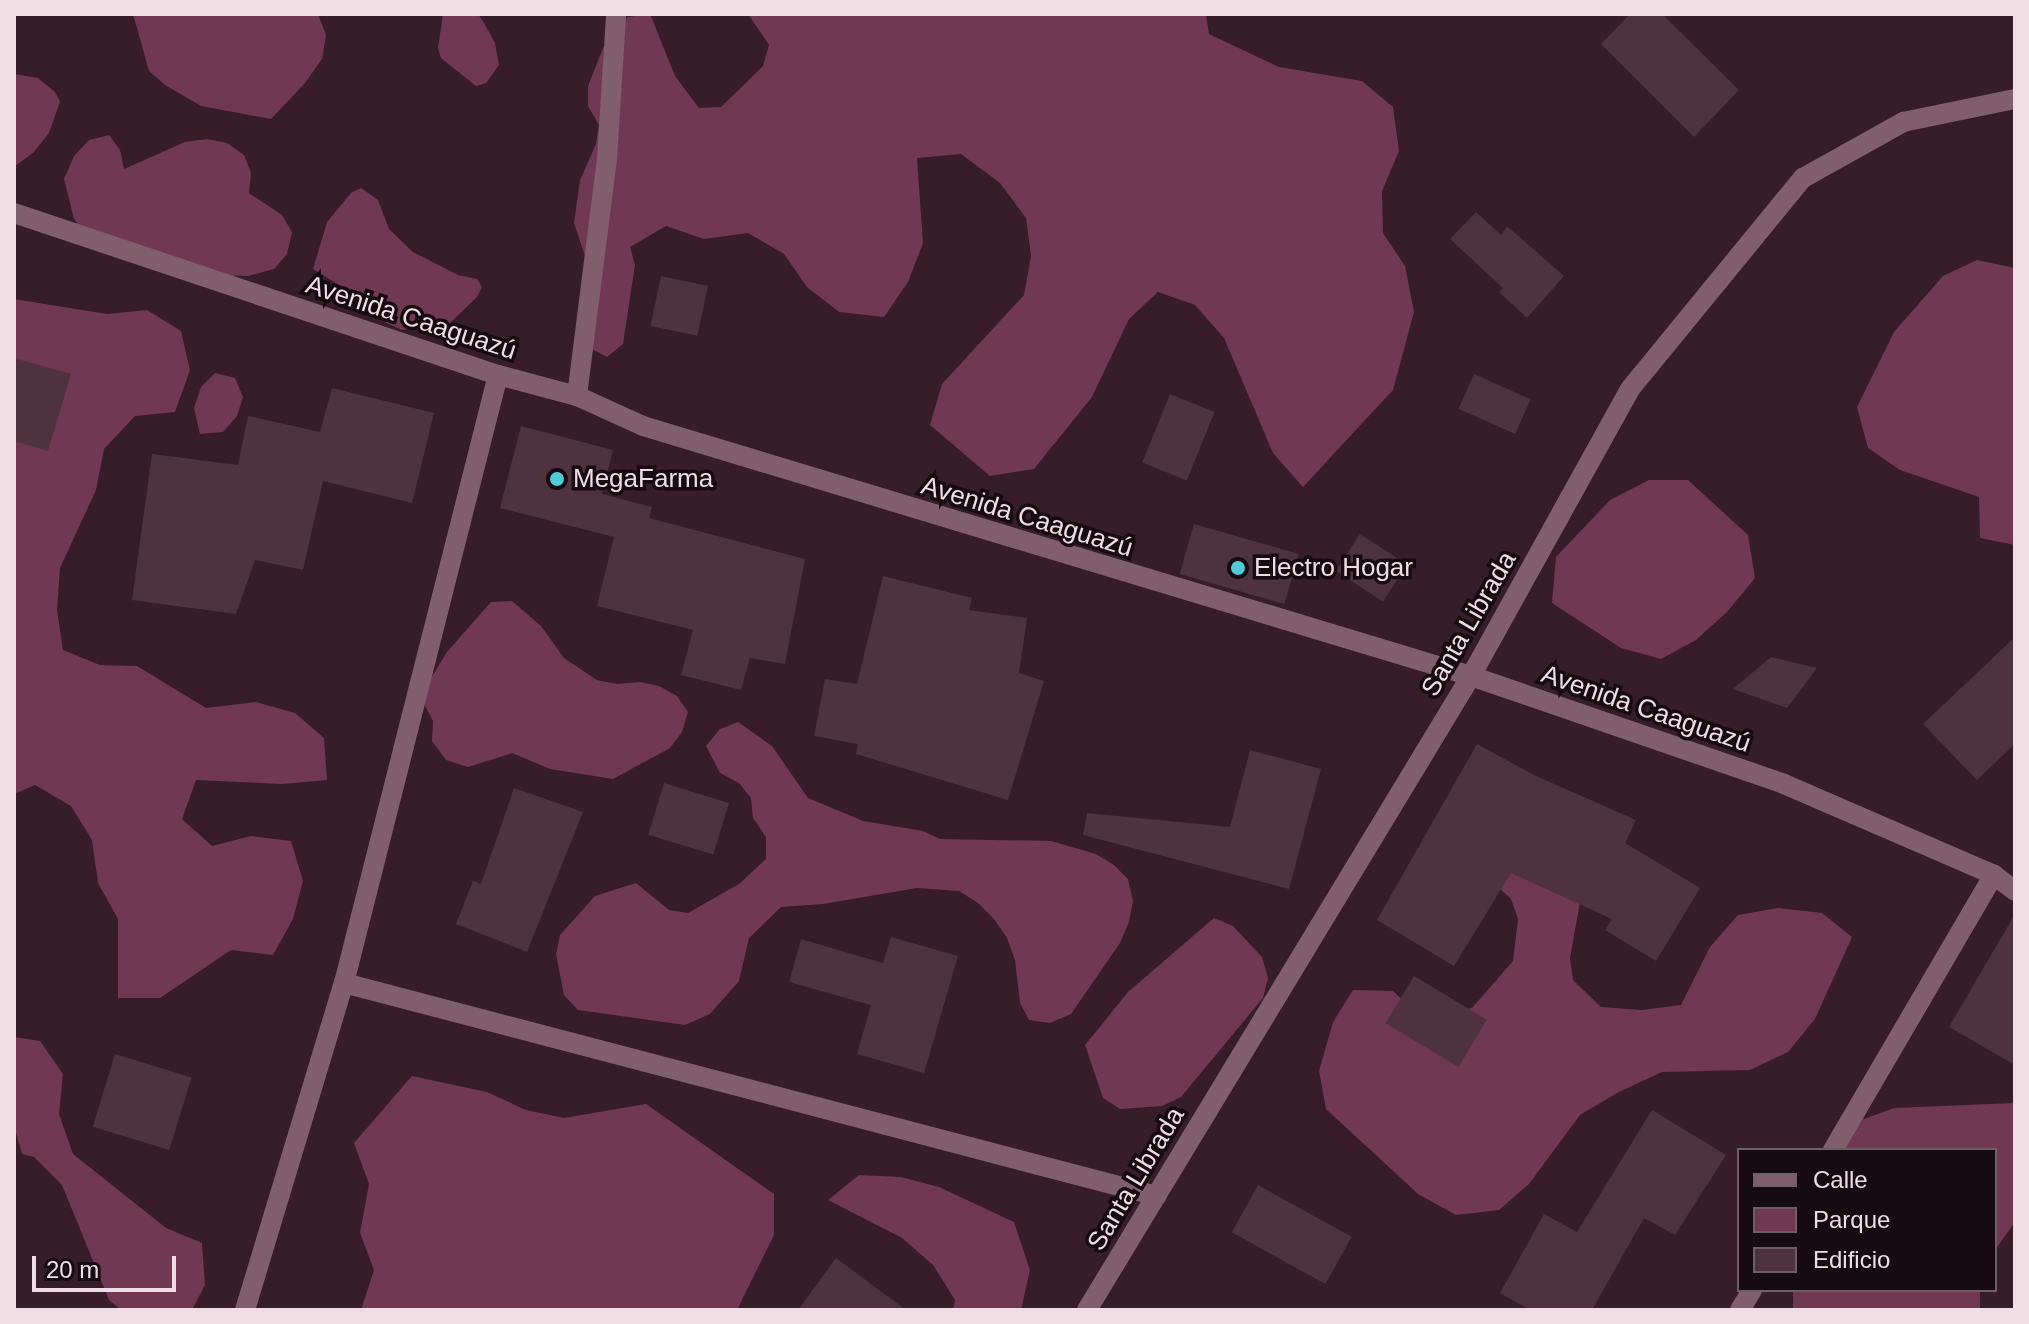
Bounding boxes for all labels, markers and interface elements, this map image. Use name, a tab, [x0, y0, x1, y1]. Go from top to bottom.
street label: Avenida Caaguazú	[302, 269, 520, 367]
place label: MegaFarma	[573, 463, 713, 495]
marker: MegaFarma	[548, 470, 566, 488]
street label: Avenida Caaguazú	[918, 470, 1136, 564]
street label: Santa Librada	[1415, 546, 1523, 702]
place label: Electro Hogar	[1254, 552, 1413, 584]
marker: Electro Hogar	[1229, 559, 1247, 577]
street label: Avenida Caaguazú	[1537, 659, 1755, 759]
street label: Santa Librada	[1081, 1102, 1191, 1256]
legend	[1737, 1148, 1997, 1292]
text: Calle	[1813, 1166, 1868, 1193]
text: Parque	[1813, 1206, 1890, 1233]
scale bar	[36, 1240, 180, 1290]
text: Edificio	[1813, 1246, 1890, 1273]
text: 20 m	[46, 1256, 99, 1283]

